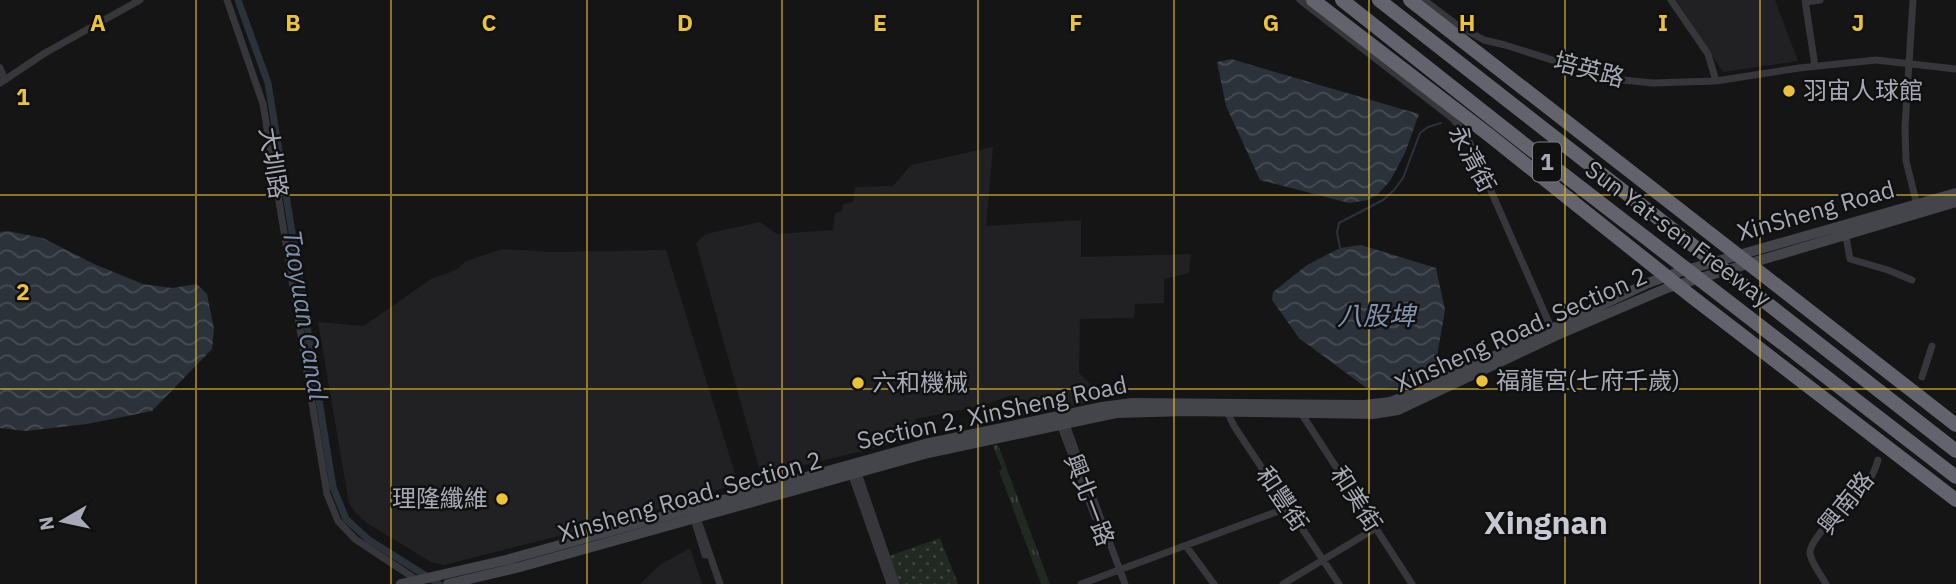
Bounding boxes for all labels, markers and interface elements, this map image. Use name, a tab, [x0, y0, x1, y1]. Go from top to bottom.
text: A	[90, 7, 106, 37]
text: B	[285, 7, 301, 37]
text: C	[482, 7, 497, 37]
text: D	[677, 7, 693, 37]
text: E	[873, 7, 887, 37]
text: F	[1069, 7, 1083, 37]
text: G	[1263, 7, 1279, 37]
text: H	[1459, 7, 1475, 37]
text: I	[1658, 7, 1668, 37]
text: J	[1852, 7, 1864, 37]
street label: 培英路	[1550, 44, 1628, 94]
place label: 羽宙人球館	[1803, 74, 1923, 106]
text: 1	[16, 81, 30, 111]
marker: 羽宙人球館	[1781, 83, 1797, 99]
street label: 永清街	[1442, 119, 1504, 198]
street label: 大圳路	[253, 125, 295, 201]
road number: 1	[1533, 142, 1561, 182]
street label: Sun Yat-sen Freeway	[1579, 153, 1778, 314]
street label: XinSheng Road	[1733, 172, 1898, 248]
water label: Taoyuan Canal	[276, 227, 336, 403]
street label: Xinsheng Road. Section 2	[1389, 259, 1652, 399]
text: 2	[16, 276, 30, 306]
water label: 八股埤	[1337, 298, 1418, 332]
place label: 福龍宮(七府千歲)	[1496, 364, 1680, 396]
place label: 六和機械	[872, 366, 968, 398]
street label: Section 2, XinSheng Road	[854, 368, 1130, 456]
marker: 福龍宮(七府千歲)	[1474, 373, 1490, 389]
marker: 六和機械	[850, 375, 866, 391]
street label: Xinsheng Road. Section 2	[554, 443, 825, 549]
street label: 興北一路	[1058, 449, 1122, 550]
street label: 和豐街	[1249, 460, 1316, 537]
street label: 和美街	[1324, 460, 1390, 537]
street label: 興南路	[1810, 464, 1880, 540]
place label: 理隆纖維	[392, 482, 488, 514]
north arrow	[28, 486, 98, 556]
marker: 理隆纖維	[494, 491, 510, 507]
district label: Xingnan	[1484, 501, 1608, 543]
text: N	[33, 515, 59, 532]

